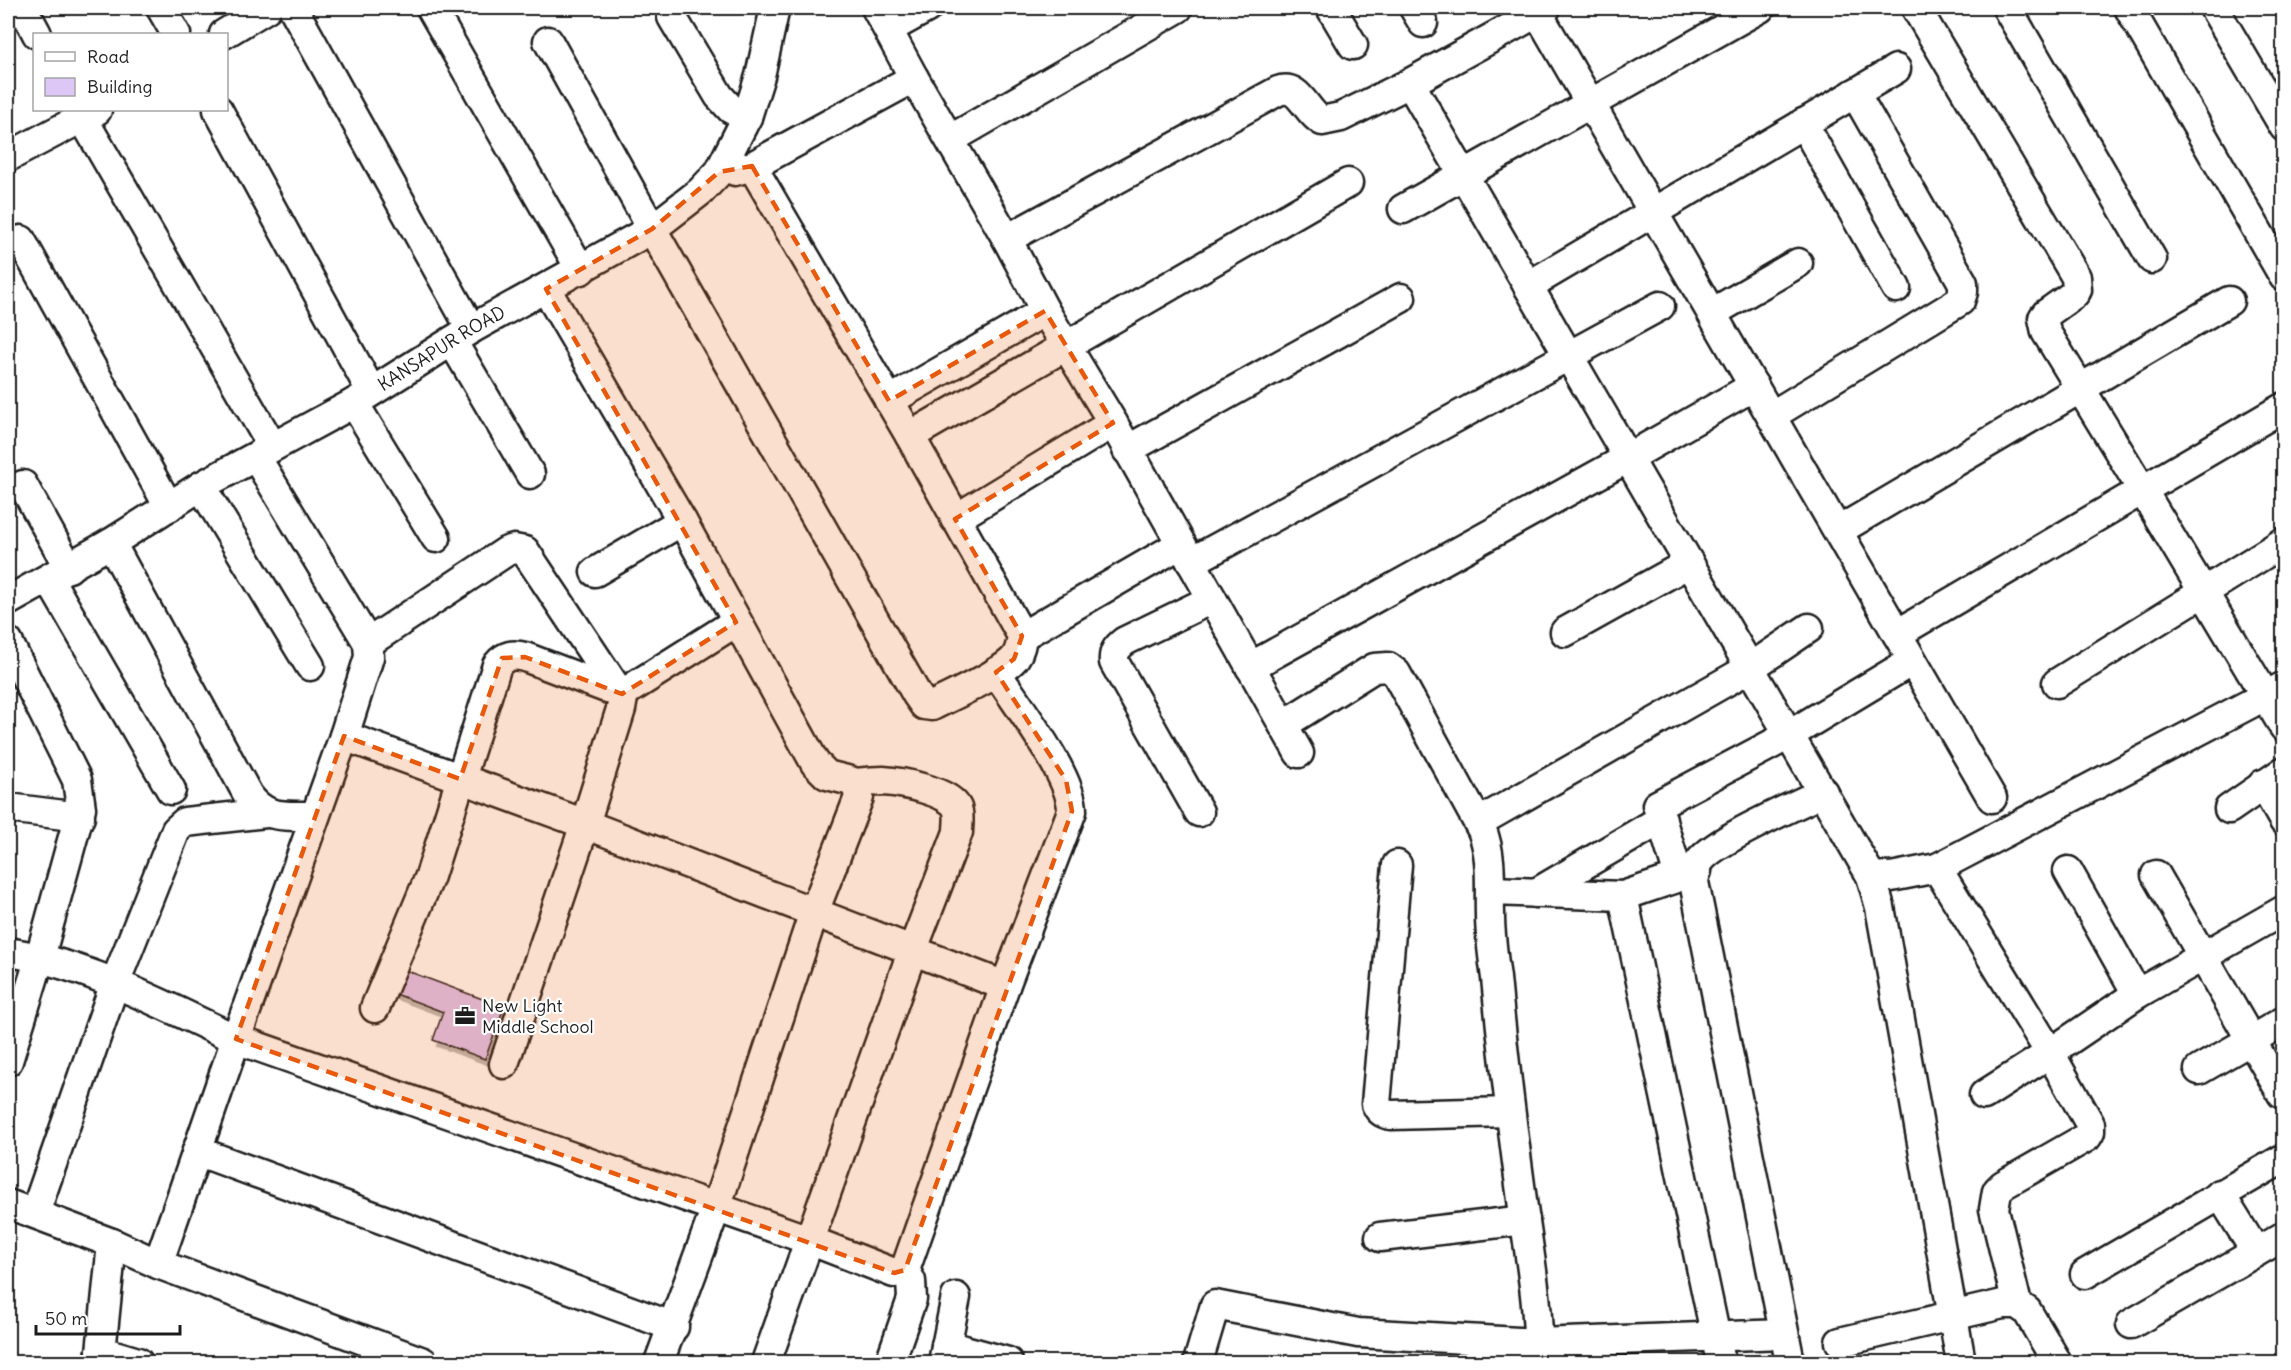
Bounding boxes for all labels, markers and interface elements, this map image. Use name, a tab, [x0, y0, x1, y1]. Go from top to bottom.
legend	[33, 33, 228, 111]
text: Road	[87, 45, 130, 68]
text: Building	[87, 75, 152, 98]
street label: KANSAPUR ROAD	[373, 300, 509, 396]
place label: New Light Middle School	[482, 994, 594, 1038]
office icon: New Light Middle School	[453, 1004, 477, 1028]
scale bar	[36, 1298, 180, 1336]
text: 50 m	[45, 1307, 87, 1330]

